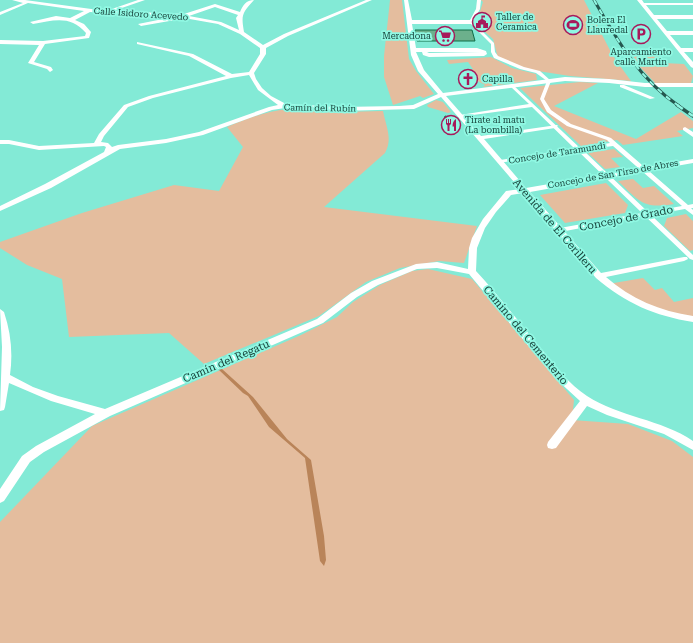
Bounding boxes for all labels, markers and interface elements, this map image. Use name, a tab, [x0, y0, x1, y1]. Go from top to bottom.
street label: Calle Isidoro Acevedo	[93, 6, 189, 22]
public building icon: Taller de Ceramica	[471, 11, 493, 33]
place label: Taller de Ceramica	[496, 12, 537, 32]
sports icon: Bolera El Llauredal	[562, 14, 584, 36]
place label: Bolera El Llauredal	[587, 15, 628, 35]
parking icon: Aparcamiento calle Martín	[630, 23, 652, 45]
supermarket icon: Mercadona	[434, 25, 456, 47]
place label: Mercadona	[382, 31, 431, 41]
place label: Aparcamiento calle Martín	[610, 47, 672, 67]
church icon: Capilla	[457, 68, 479, 90]
place label: Capilla	[482, 74, 513, 84]
street label: Camín del Rubín	[284, 102, 356, 114]
restaurant icon: Tirate al matu (La bombilla)	[440, 114, 462, 136]
place label: Tirate al matu (La bombilla)	[465, 115, 525, 135]
street label: Concejo de Taramundi	[508, 140, 606, 166]
street label: Concejo de San Tirso de Abres	[547, 158, 679, 190]
street label: Avenida de El Cerilleru	[510, 176, 599, 276]
street label: Concejo de Grado	[578, 203, 674, 234]
street label: Camino del Cementerio	[480, 283, 571, 388]
street label: Camín del Regatu	[181, 337, 272, 386]

